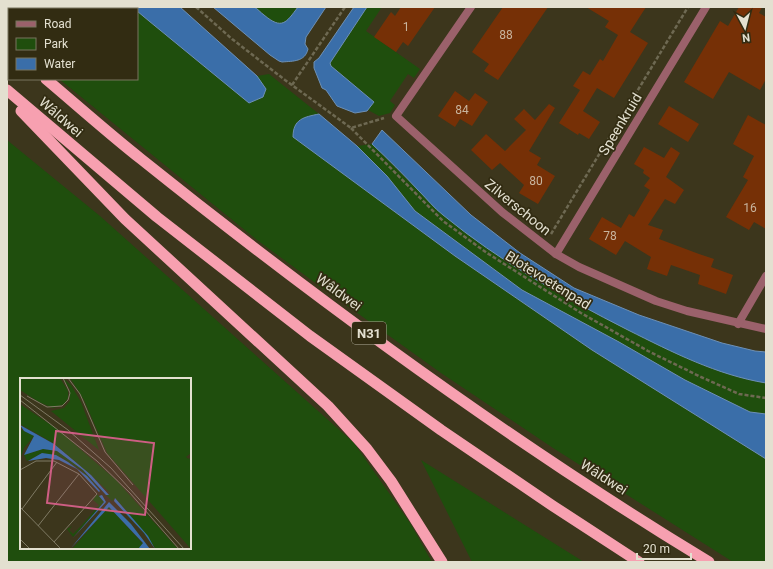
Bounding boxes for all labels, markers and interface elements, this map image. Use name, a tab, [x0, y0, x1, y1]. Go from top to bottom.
legend	[8, 8, 138, 80]
north arrow	[725, 8, 765, 48]
text: Road	[44, 17, 72, 31]
house number: 1	[403, 20, 409, 34]
house number: 88	[499, 28, 513, 42]
text: N	[741, 31, 751, 44]
text: Park	[44, 37, 69, 51]
text: Water	[44, 57, 75, 71]
street label: Speenkruid	[595, 90, 645, 158]
street label: Wâldwei	[36, 94, 86, 140]
house number: 84	[455, 103, 469, 117]
house number: 80	[529, 174, 543, 188]
street label: Zilverschoon	[482, 176, 554, 238]
house number: 16	[743, 201, 757, 215]
house number: 78	[603, 229, 617, 243]
street label: Blotevoetenpad	[503, 247, 593, 313]
street label: Wâldwei	[313, 270, 365, 314]
road number: N31	[352, 322, 386, 344]
inset map	[20, 378, 191, 549]
street label: Wâldwei	[578, 456, 630, 498]
scale bar	[637, 535, 691, 561]
text: 20 m	[643, 542, 670, 556]

